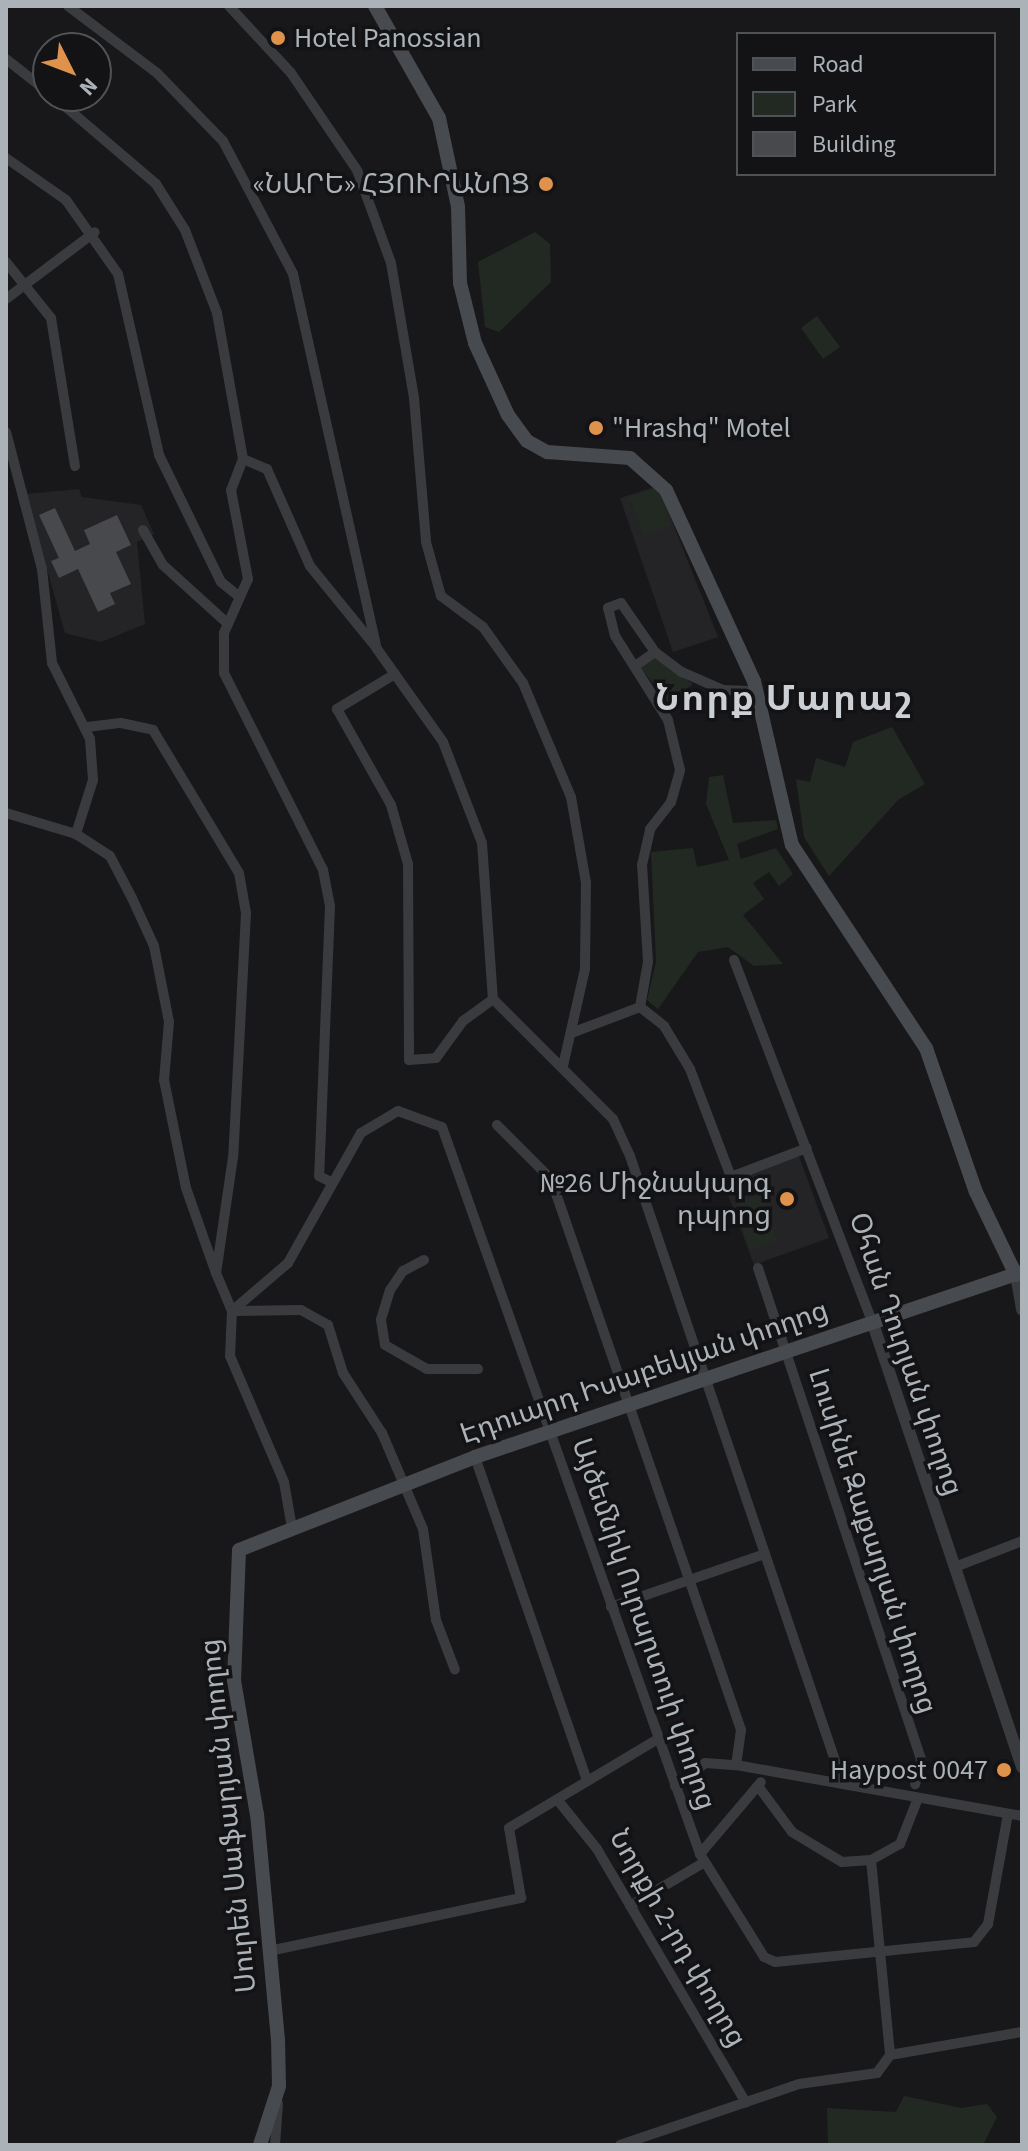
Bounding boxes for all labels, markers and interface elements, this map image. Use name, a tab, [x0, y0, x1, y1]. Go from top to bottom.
place label: Hotel Panossian	[294, 21, 482, 55]
marker: Hotel Panossian	[269, 29, 287, 47]
north arrow	[32, 32, 112, 112]
legend	[736, 32, 996, 176]
text: Road	[812, 47, 864, 82]
text: N	[72, 71, 105, 103]
text: Park	[812, 87, 857, 122]
text: Building	[812, 127, 896, 162]
place label: «ՆԱՐԵ» ՀՅՈՒՐԱՆՈՑ	[253, 167, 530, 201]
marker: «ՆԱՐԵ» ՀՅՈՒՐԱՆՈՑ	[537, 175, 555, 193]
place label: "Hrashq" Motel	[612, 411, 791, 445]
marker: "Hrashq" Motel	[587, 419, 605, 437]
district label: Նորք Մարաշ	[655, 677, 913, 721]
place label: №26 Միջնակարգ դպրոց	[539, 1166, 771, 1232]
marker: №26 Միջնակարգ դպրոց	[778, 1190, 796, 1208]
street label: Օհան Դուրյան փողոց	[842, 1208, 970, 1500]
street label: Էդուարդ Իսաբեկյան փողոց	[456, 1293, 832, 1451]
street label: Լուսինե Զաքարյան փողոց	[801, 1364, 945, 1718]
street label: Այծեմնիկ Ուրարտուի փողոց	[564, 1434, 724, 1814]
street label: Սուրեն Սաֆարյան փողոց	[193, 1637, 263, 1995]
place label: Haypost 0047	[830, 1753, 988, 1787]
marker: Haypost 0047	[995, 1761, 1013, 1779]
street label: Նորքի 2-րդ փողոց	[602, 1823, 754, 2053]

